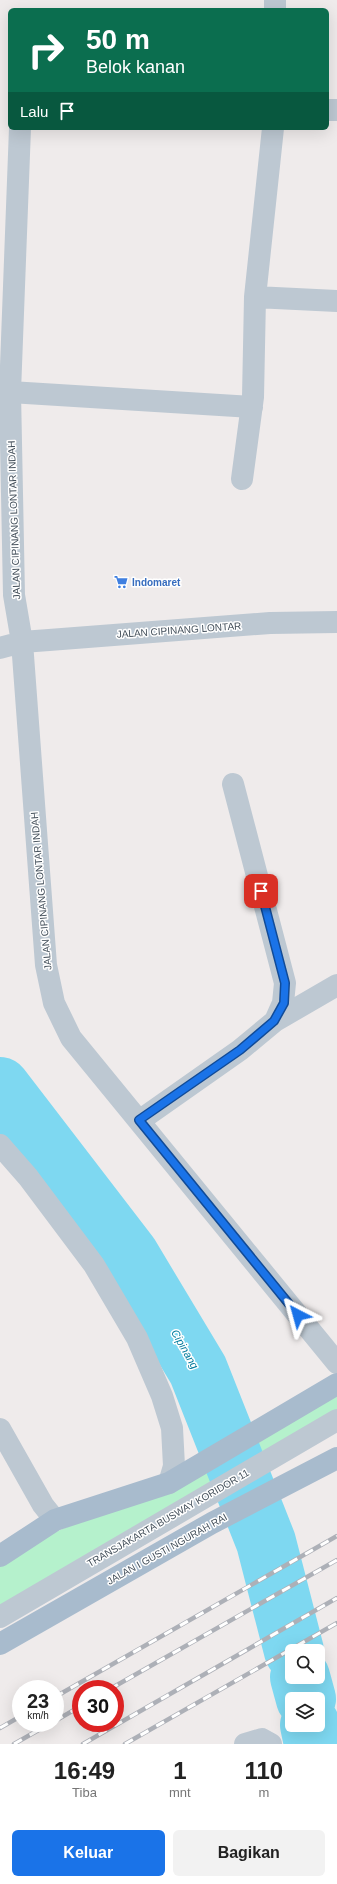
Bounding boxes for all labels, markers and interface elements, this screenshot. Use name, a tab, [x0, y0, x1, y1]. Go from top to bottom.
icon: right	[20, 24, 72, 76]
text: 50 m	[86, 24, 150, 55]
text: Belok kanan	[86, 57, 185, 77]
icon: arrive	[56, 100, 78, 122]
text: Lalu	[20, 103, 48, 120]
street label: JALAN CIPINANG LONTAR INDAH	[6, 440, 22, 600]
supermarket icon: Indomaret	[113, 574, 129, 590]
place label: Indomaret	[132, 577, 181, 588]
street label: JALAN CIPINANG LONTAR	[116, 620, 242, 640]
street label: JALAN CIPINANG LONTAR INDAH	[29, 811, 53, 971]
pin	[244, 874, 278, 908]
icon: arrive	[250, 880, 272, 902]
position arrow	[277, 1294, 319, 1336]
water label: Cipinang	[169, 1327, 201, 1372]
street label: TRANSJAKARTA BUSWAY KORIDOR 11	[85, 1467, 251, 1569]
street label: JALAN I GUSTI NGURAH RAI	[105, 1511, 229, 1587]
map controls	[285, 1644, 325, 1732]
button: search	[285, 1644, 325, 1684]
speed limit sign: 30	[72, 1680, 124, 1732]
text: 23	[27, 1690, 49, 1712]
button: layers	[285, 1692, 325, 1732]
text: km/h	[27, 1710, 49, 1721]
text: 16:49	[54, 1757, 115, 1784]
text: 1	[173, 1757, 187, 1784]
text: 110	[244, 1757, 283, 1784]
text: Tiba	[72, 1785, 97, 1800]
text: mnt	[169, 1785, 191, 1800]
text: m	[258, 1785, 269, 1800]
button: Keluar	[12, 1830, 165, 1876]
button: Bagikan	[173, 1830, 325, 1876]

